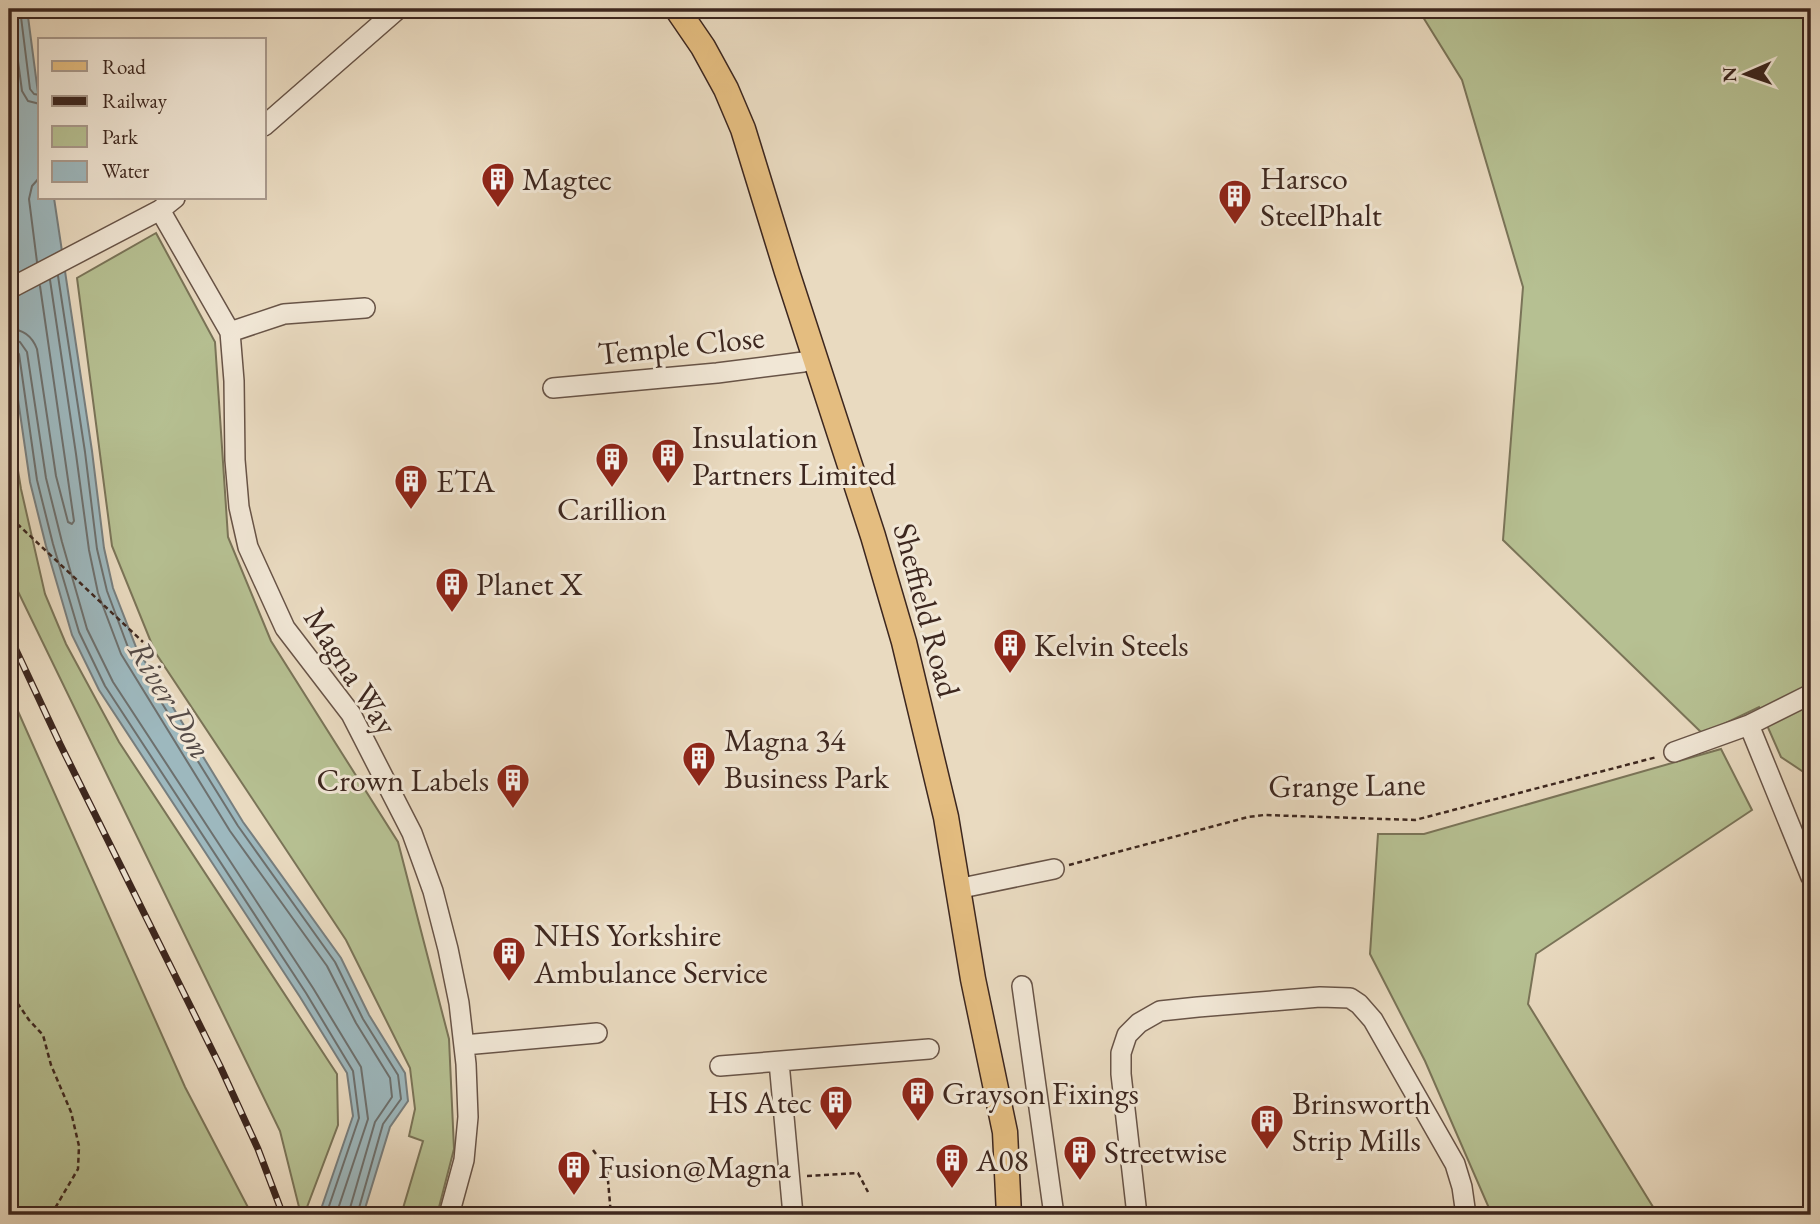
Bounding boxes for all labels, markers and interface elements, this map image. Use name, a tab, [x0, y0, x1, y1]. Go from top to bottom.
legend	[38, 38, 266, 200]
north arrow	[1712, 38, 1782, 108]
text: Road	[102, 53, 146, 80]
text: N	[1717, 66, 1742, 83]
text: Railway	[102, 87, 168, 114]
text: Park	[102, 123, 139, 150]
text: Water	[102, 157, 149, 184]
place label: Harsco SteelPhalt	[1260, 157, 1382, 236]
place label: Magtec	[522, 158, 612, 200]
building icon: Magtec	[479, 160, 517, 209]
building icon: Harsco SteelPhalt	[1216, 177, 1254, 226]
street label: Temple Close	[596, 315, 766, 375]
place label: Insulation Partners Limited	[692, 416, 897, 495]
building icon: Insulation Partners Limited	[649, 436, 687, 485]
building icon: Carillion	[593, 440, 631, 489]
place label: ETA	[436, 460, 496, 502]
building icon: ETA	[392, 462, 430, 511]
place label: Carillion	[557, 488, 667, 530]
street label: Sheffield Road	[884, 518, 971, 702]
place label: Planet X	[476, 563, 583, 605]
building icon: Planet X	[433, 565, 471, 614]
street label: Magna Way	[294, 599, 408, 743]
place label: Kelvin Steels	[1034, 624, 1189, 666]
building icon: Kelvin Steels	[991, 626, 1029, 675]
water label: River Don	[118, 632, 223, 766]
place label: Magna 34 Business Park	[724, 719, 890, 798]
building icon: Magna 34 Business Park	[680, 739, 718, 788]
place label: Crown Labels	[317, 759, 489, 801]
building icon: Crown Labels	[494, 761, 532, 810]
street label: Grange Lane	[1268, 763, 1426, 807]
place label: NHS Yorkshire Ambulance Service	[533, 914, 768, 993]
building icon: NHS Yorkshire Ambulance Service	[490, 934, 528, 983]
place label: Grayson Fixings	[942, 1072, 1139, 1114]
building icon: Grayson Fixings	[899, 1074, 937, 1123]
place label: HS Atec	[707, 1081, 812, 1123]
place label: Brinsworth Strip Mills	[1292, 1082, 1431, 1161]
building icon: HS Atec	[817, 1083, 855, 1132]
building icon: Brinsworth Strip Mills	[1248, 1102, 1286, 1151]
place label: Streetwise	[1104, 1131, 1227, 1173]
building icon: Streetwise	[1061, 1133, 1099, 1182]
place label: A08	[975, 1139, 1029, 1181]
building icon: A08	[933, 1141, 971, 1190]
place label: Fusion@Magna	[598, 1146, 791, 1188]
building icon: Fusion@Magna	[555, 1148, 593, 1197]

